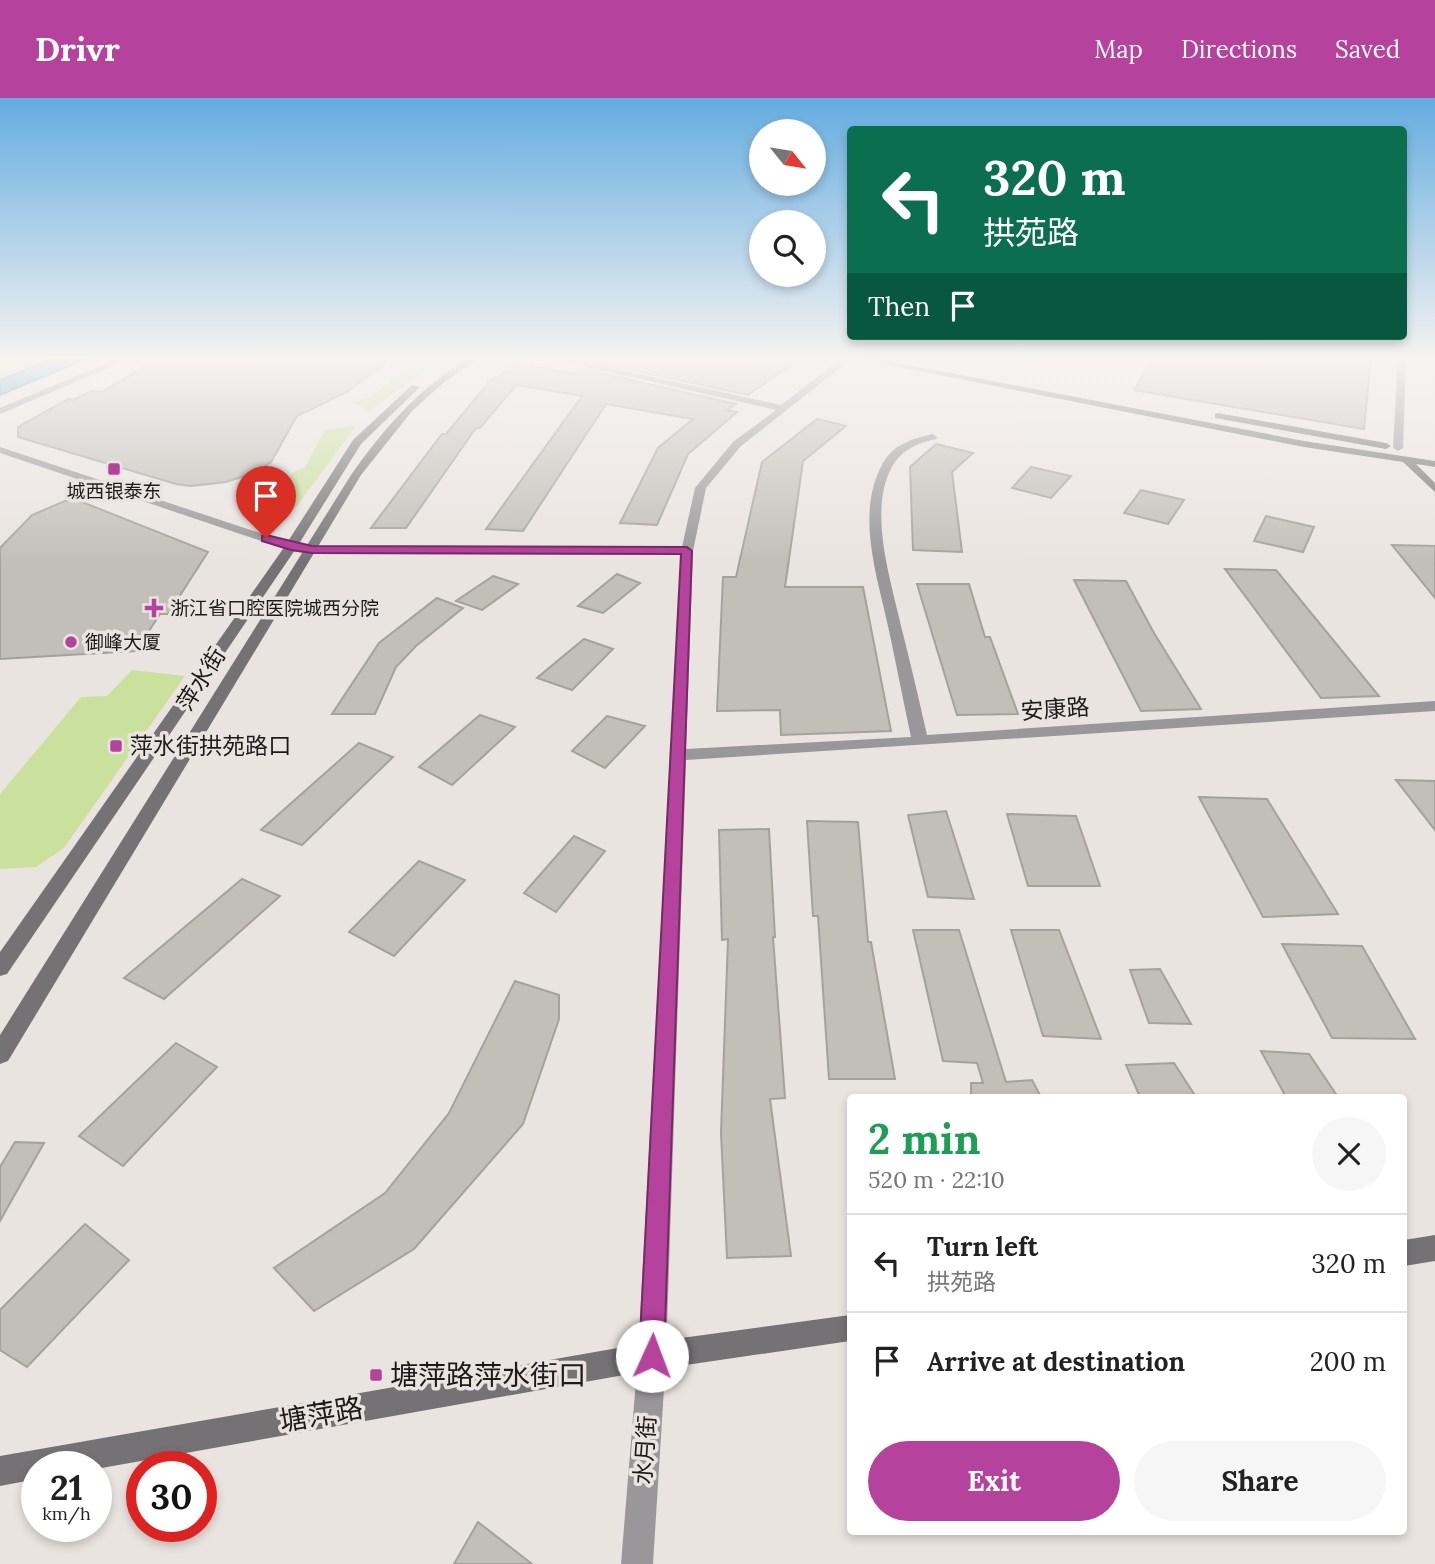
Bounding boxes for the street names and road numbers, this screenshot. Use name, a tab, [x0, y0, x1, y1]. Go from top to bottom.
street label: 萍水街	[170, 642, 231, 716]
street label: 安康路	[1020, 692, 1090, 725]
street label: 塘萍路	[277, 1389, 365, 1439]
street label: 水月街	[628, 1415, 661, 1485]

